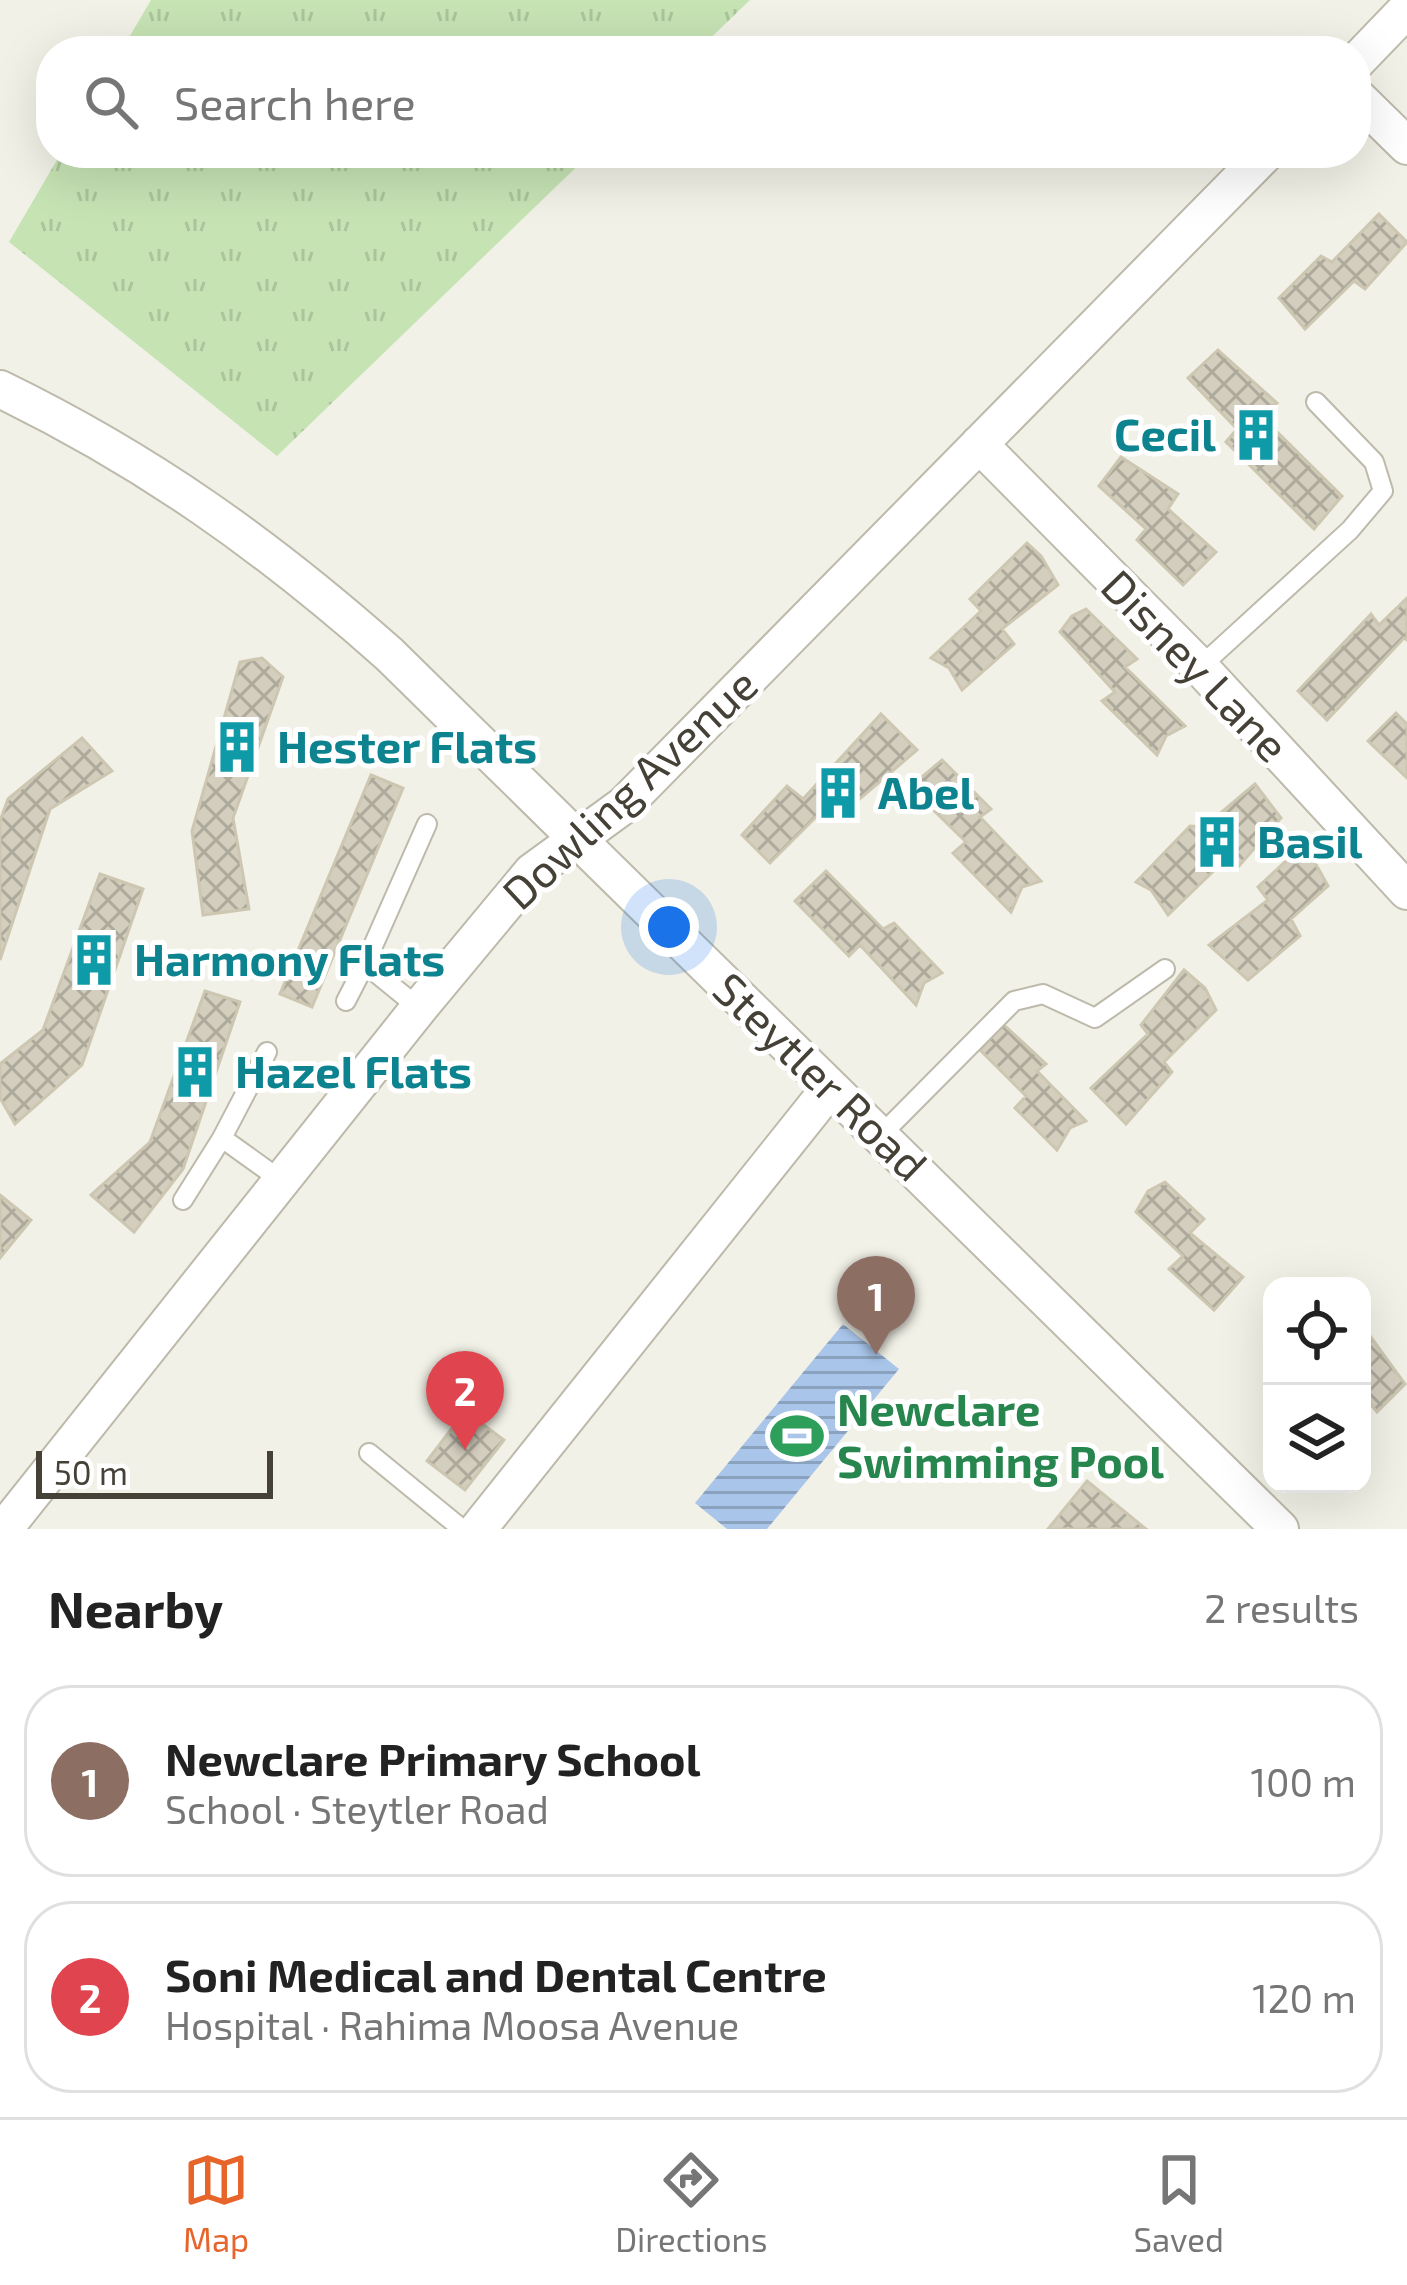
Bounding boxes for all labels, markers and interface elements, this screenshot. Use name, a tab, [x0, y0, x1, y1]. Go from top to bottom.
search box	[36, 36, 1371, 168]
icon: search	[78, 69, 144, 135]
text: Search here	[174, 75, 416, 129]
place label: Cecil	[1114, 406, 1216, 460]
building icon: Cecil	[1227, 406, 1285, 464]
street label: Disney Lane	[1092, 558, 1301, 772]
street label: Dowling Avenue	[490, 656, 767, 919]
building icon: Hester Flats	[208, 718, 266, 776]
place label: Hester Flats	[277, 718, 537, 772]
building icon: Abel	[809, 764, 867, 822]
place label: Abel	[878, 764, 974, 818]
building icon: Basil	[1188, 813, 1246, 871]
place label: Basil	[1257, 813, 1363, 867]
your location	[639, 897, 699, 957]
building icon: Harmony Flats	[65, 931, 123, 989]
place label: Harmony Flats	[134, 931, 445, 986]
street label: Steytler Road	[704, 960, 939, 1191]
building icon: Hazel Flats	[166, 1043, 224, 1101]
place label: Hazel Flats	[235, 1043, 472, 1097]
pin: 1	[837, 1256, 915, 1355]
map controls	[1263, 1277, 1371, 1493]
button: locate	[1263, 1277, 1371, 1385]
pin: 2	[426, 1351, 504, 1450]
place label: Newclare Swimming Pool	[837, 1381, 1164, 1487]
button: layers	[1263, 1385, 1371, 1493]
sports icon: Newclare Swimming Pool	[768, 1407, 826, 1465]
scale bar	[36, 1445, 273, 1498]
text: 50 m	[54, 1452, 128, 1492]
text: Nearby	[48, 1577, 223, 1638]
text: 2 results	[1204, 1584, 1359, 1631]
text: Newclare Primary School	[165, 1731, 700, 1785]
text: 1	[82, 1758, 98, 1805]
text: 100 m	[1251, 1758, 1356, 1805]
text: School · Steytler Road	[165, 1785, 549, 1832]
text: Soni Medical and Dental Centre	[165, 1947, 827, 2001]
text: 2	[79, 1974, 101, 2021]
text: 120 m	[1252, 1974, 1356, 2021]
text: Hospital · Rahima Moosa Avenue	[165, 2001, 739, 2048]
tab: Map	[183, 2147, 249, 2259]
tab: Directions	[615, 2147, 767, 2259]
tab: Saved	[1133, 2147, 1224, 2259]

